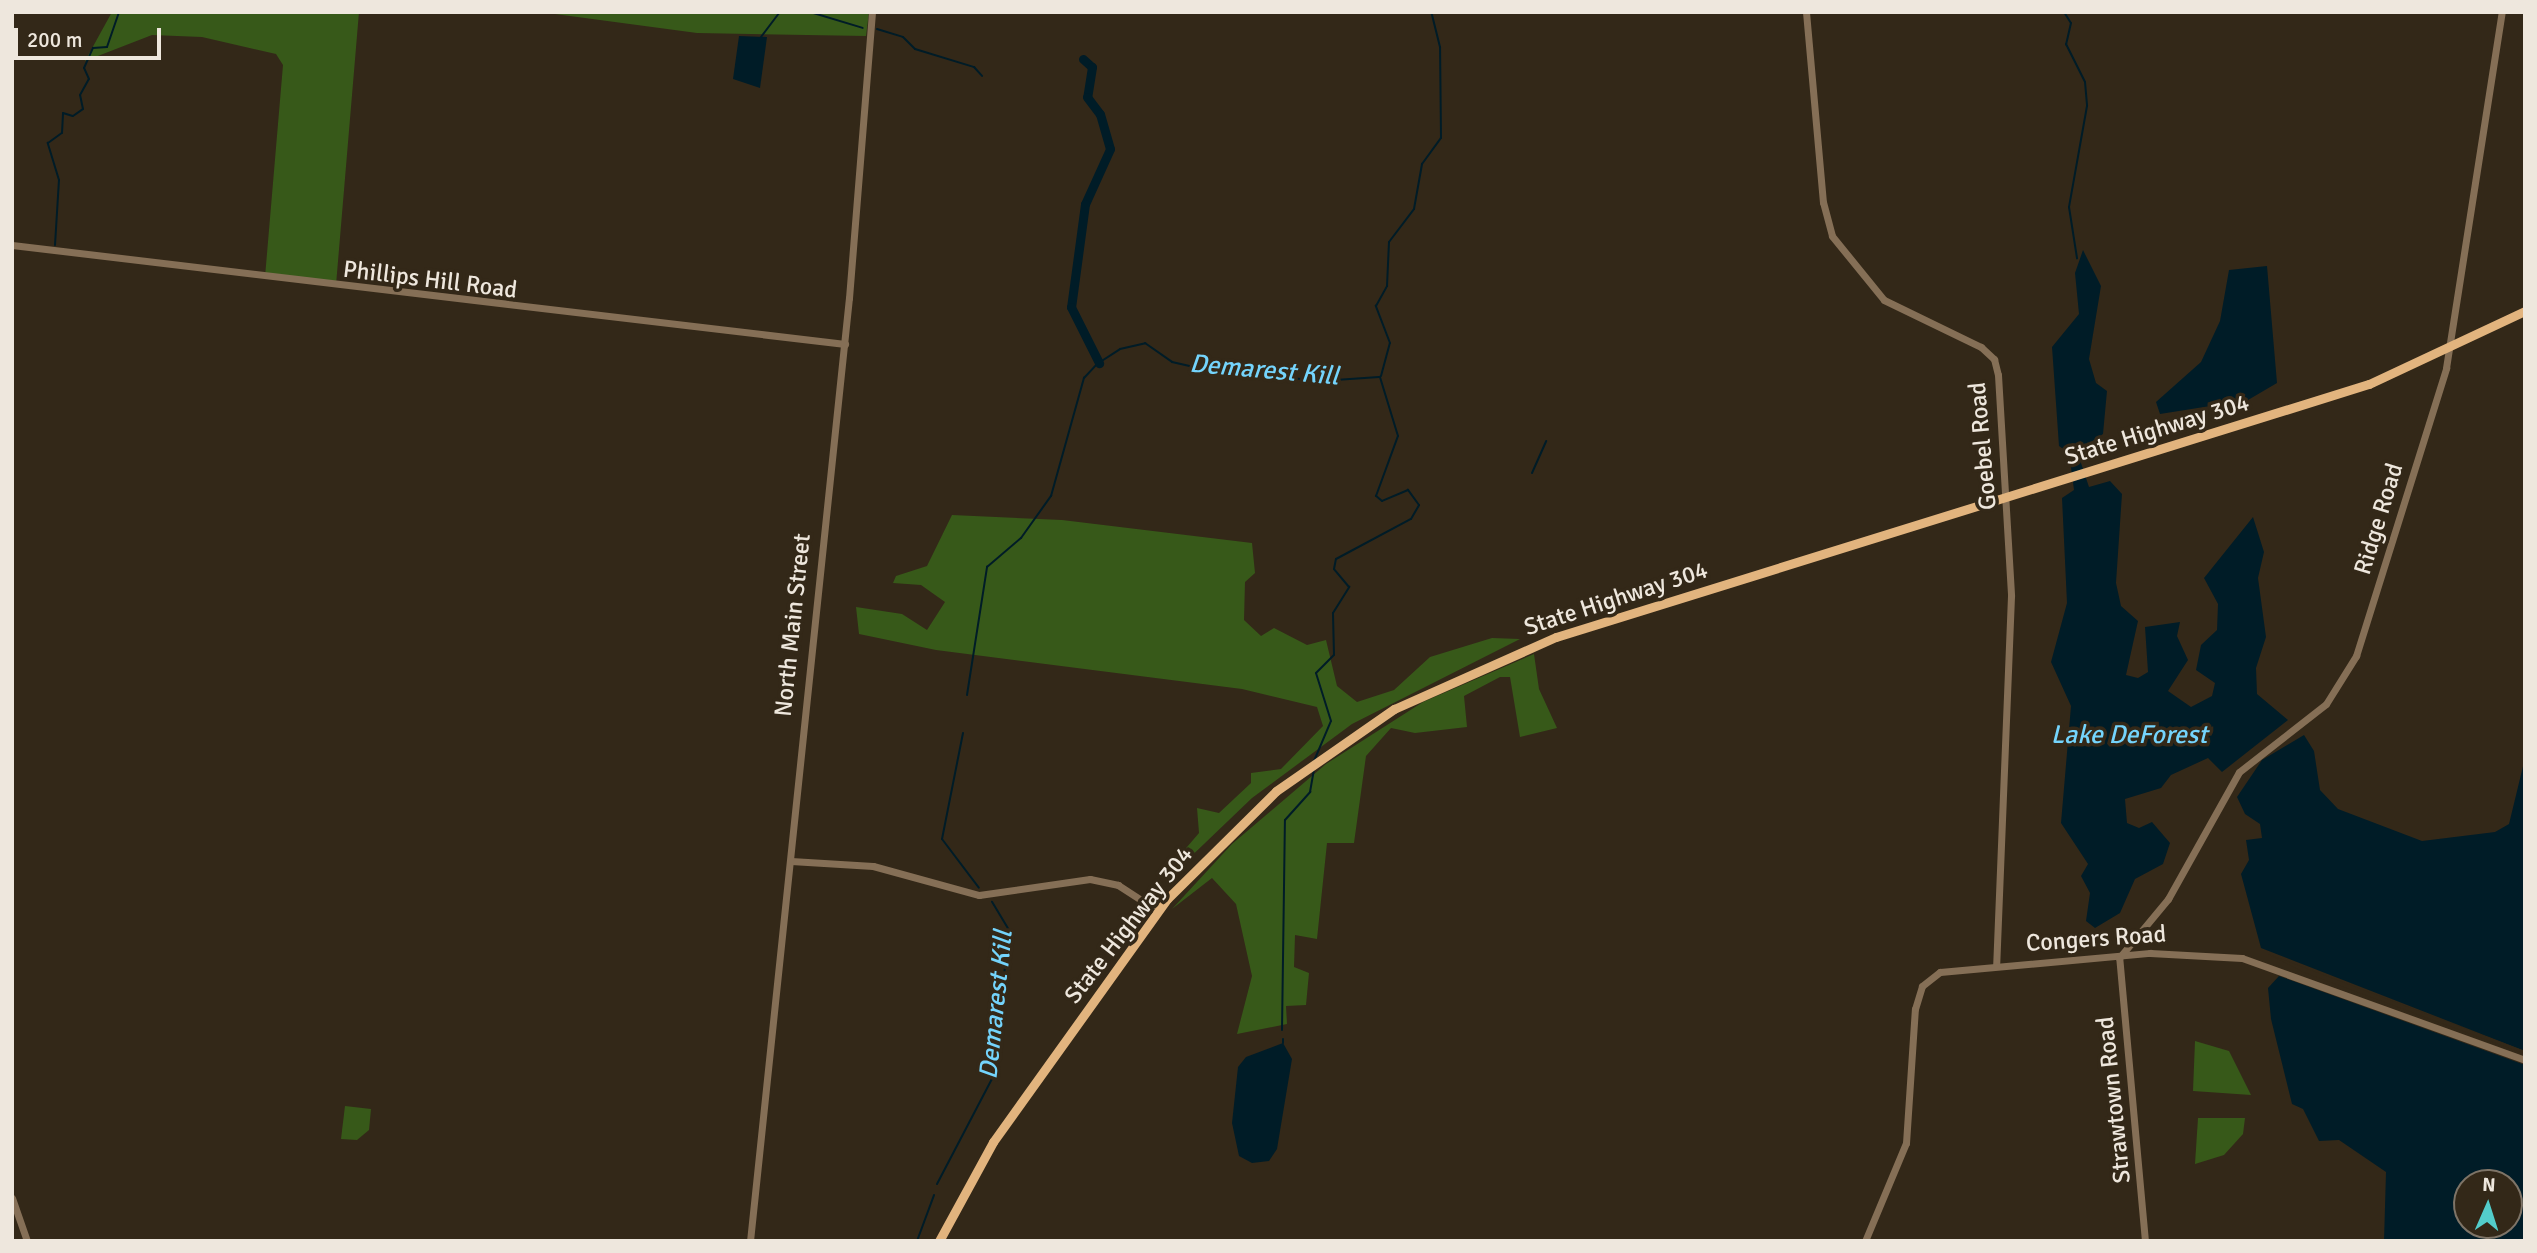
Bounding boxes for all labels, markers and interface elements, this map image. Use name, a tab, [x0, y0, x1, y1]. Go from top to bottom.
scale bar	[18, 14, 164, 58]
text: 200 m	[27, 27, 82, 53]
street label: Phillips Hill Road	[341, 255, 519, 305]
water label: Demarest Kill	[1188, 349, 1340, 393]
street label: Goebel Road	[1963, 381, 2003, 511]
street label: State Highway 304	[2061, 388, 2253, 472]
street label: Ridge Road	[2348, 460, 2410, 578]
street label: North Main Street	[769, 532, 817, 718]
street label: State Highway 304	[1520, 556, 1712, 642]
water label: Lake DeForest	[2051, 720, 2207, 752]
street label: State Highway 304	[1059, 841, 1199, 1009]
street label: Congers Road	[2025, 920, 2167, 958]
water label: Demarest Kill	[974, 929, 1020, 1081]
street label: Strawtown Road	[2091, 1015, 2137, 1185]
north arrow	[2453, 1169, 2523, 1239]
text: N	[2482, 1173, 2496, 1197]

